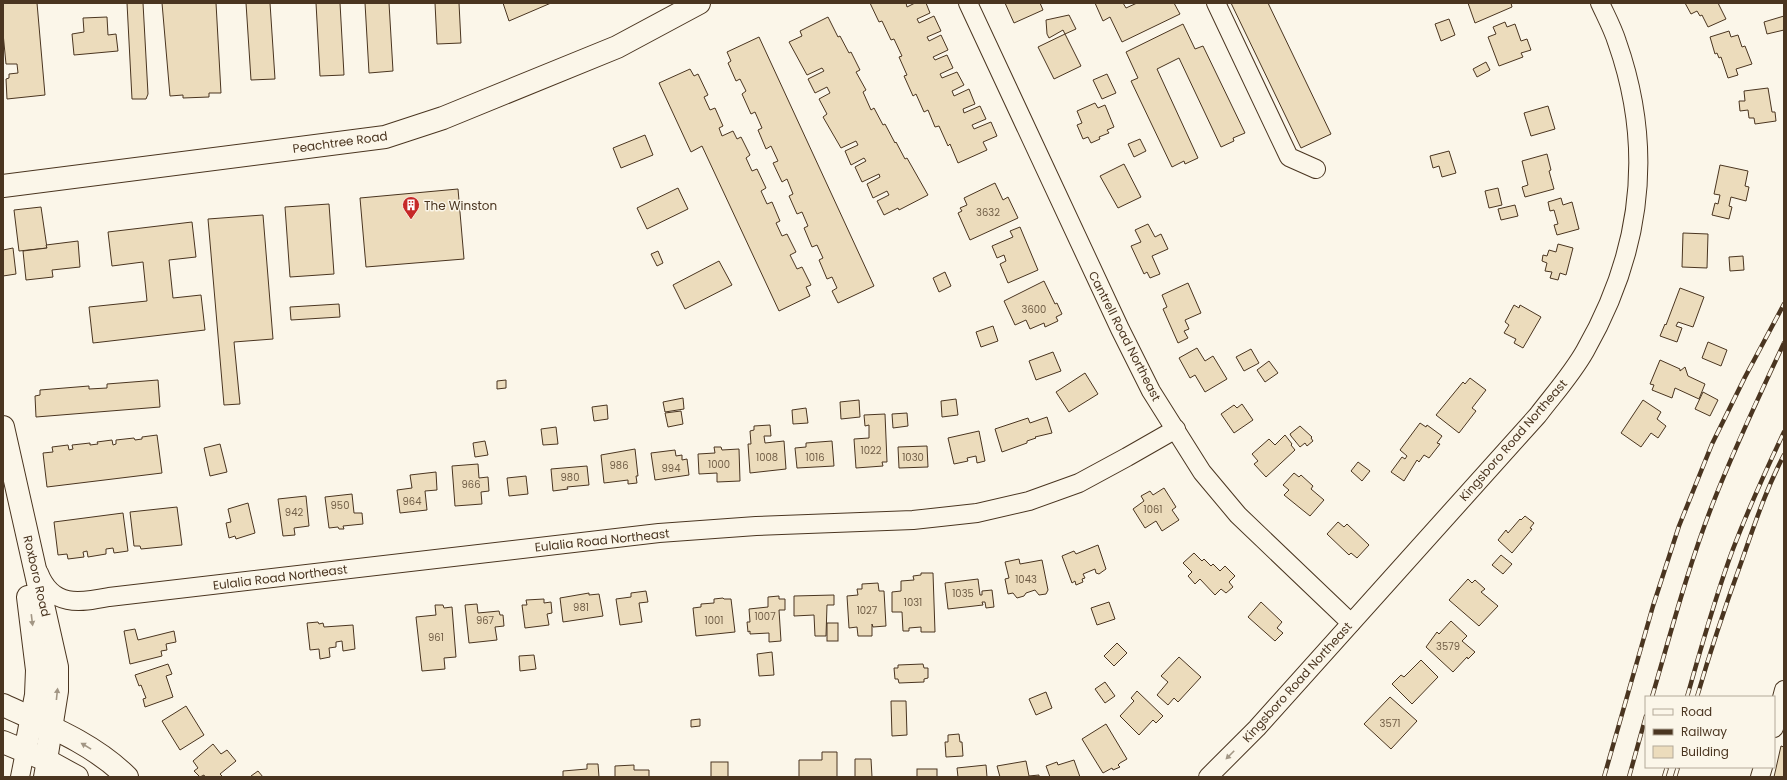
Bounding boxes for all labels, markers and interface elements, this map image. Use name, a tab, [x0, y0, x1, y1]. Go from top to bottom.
street label: Peachtree Road	[291, 127, 389, 157]
building icon: The Winston	[401, 195, 421, 220]
place label: The Winston	[424, 197, 497, 214]
house number: 3632	[976, 205, 1000, 220]
street label: Cantrell Road Northeast	[1085, 268, 1165, 404]
house number: 3600	[1022, 302, 1046, 317]
street label: Kingsboro Road Northeast	[1455, 375, 1571, 505]
house number: 1022	[861, 443, 882, 458]
house number: 1008	[756, 450, 778, 465]
house number: 1016	[805, 450, 825, 465]
house number: 1030	[902, 450, 924, 465]
house number: 1000	[708, 457, 730, 472]
house number: 986	[610, 458, 628, 473]
house number: 994	[662, 461, 680, 476]
house number: 980	[561, 470, 579, 485]
house number: 966	[462, 477, 481, 492]
house number: 964	[403, 494, 421, 509]
house number: 950	[331, 498, 349, 513]
house number: 1061	[1143, 502, 1163, 517]
house number: 942	[285, 505, 303, 520]
street label: Eulalia Road Northeast	[534, 524, 670, 556]
street label: Roxboro Road	[19, 534, 55, 618]
street label: Eulalia Road Northeast	[212, 560, 348, 594]
house number: 1043	[1015, 572, 1037, 587]
house number: 1035	[952, 586, 974, 601]
house number: 1031	[904, 595, 922, 610]
house number: 981	[573, 600, 589, 615]
house number: 1027	[857, 603, 878, 618]
house number: 1007	[754, 609, 776, 624]
house number: 967	[476, 613, 495, 628]
house number: 1001	[705, 613, 723, 628]
one-way arrow	[29, 614, 35, 626]
street label: Kingsboro Road Northeast	[1238, 618, 1356, 746]
house number: 961	[428, 630, 444, 645]
house number: 3579	[1436, 639, 1460, 654]
one-way arrow	[53, 688, 60, 700]
legend	[1645, 696, 1775, 768]
text: Road	[1681, 703, 1712, 720]
house number: 3571	[1380, 716, 1400, 731]
text: Railway	[1681, 723, 1727, 740]
one-way arrow	[80, 743, 92, 750]
text: Building	[1681, 743, 1729, 760]
one-way arrow	[1225, 750, 1235, 760]

